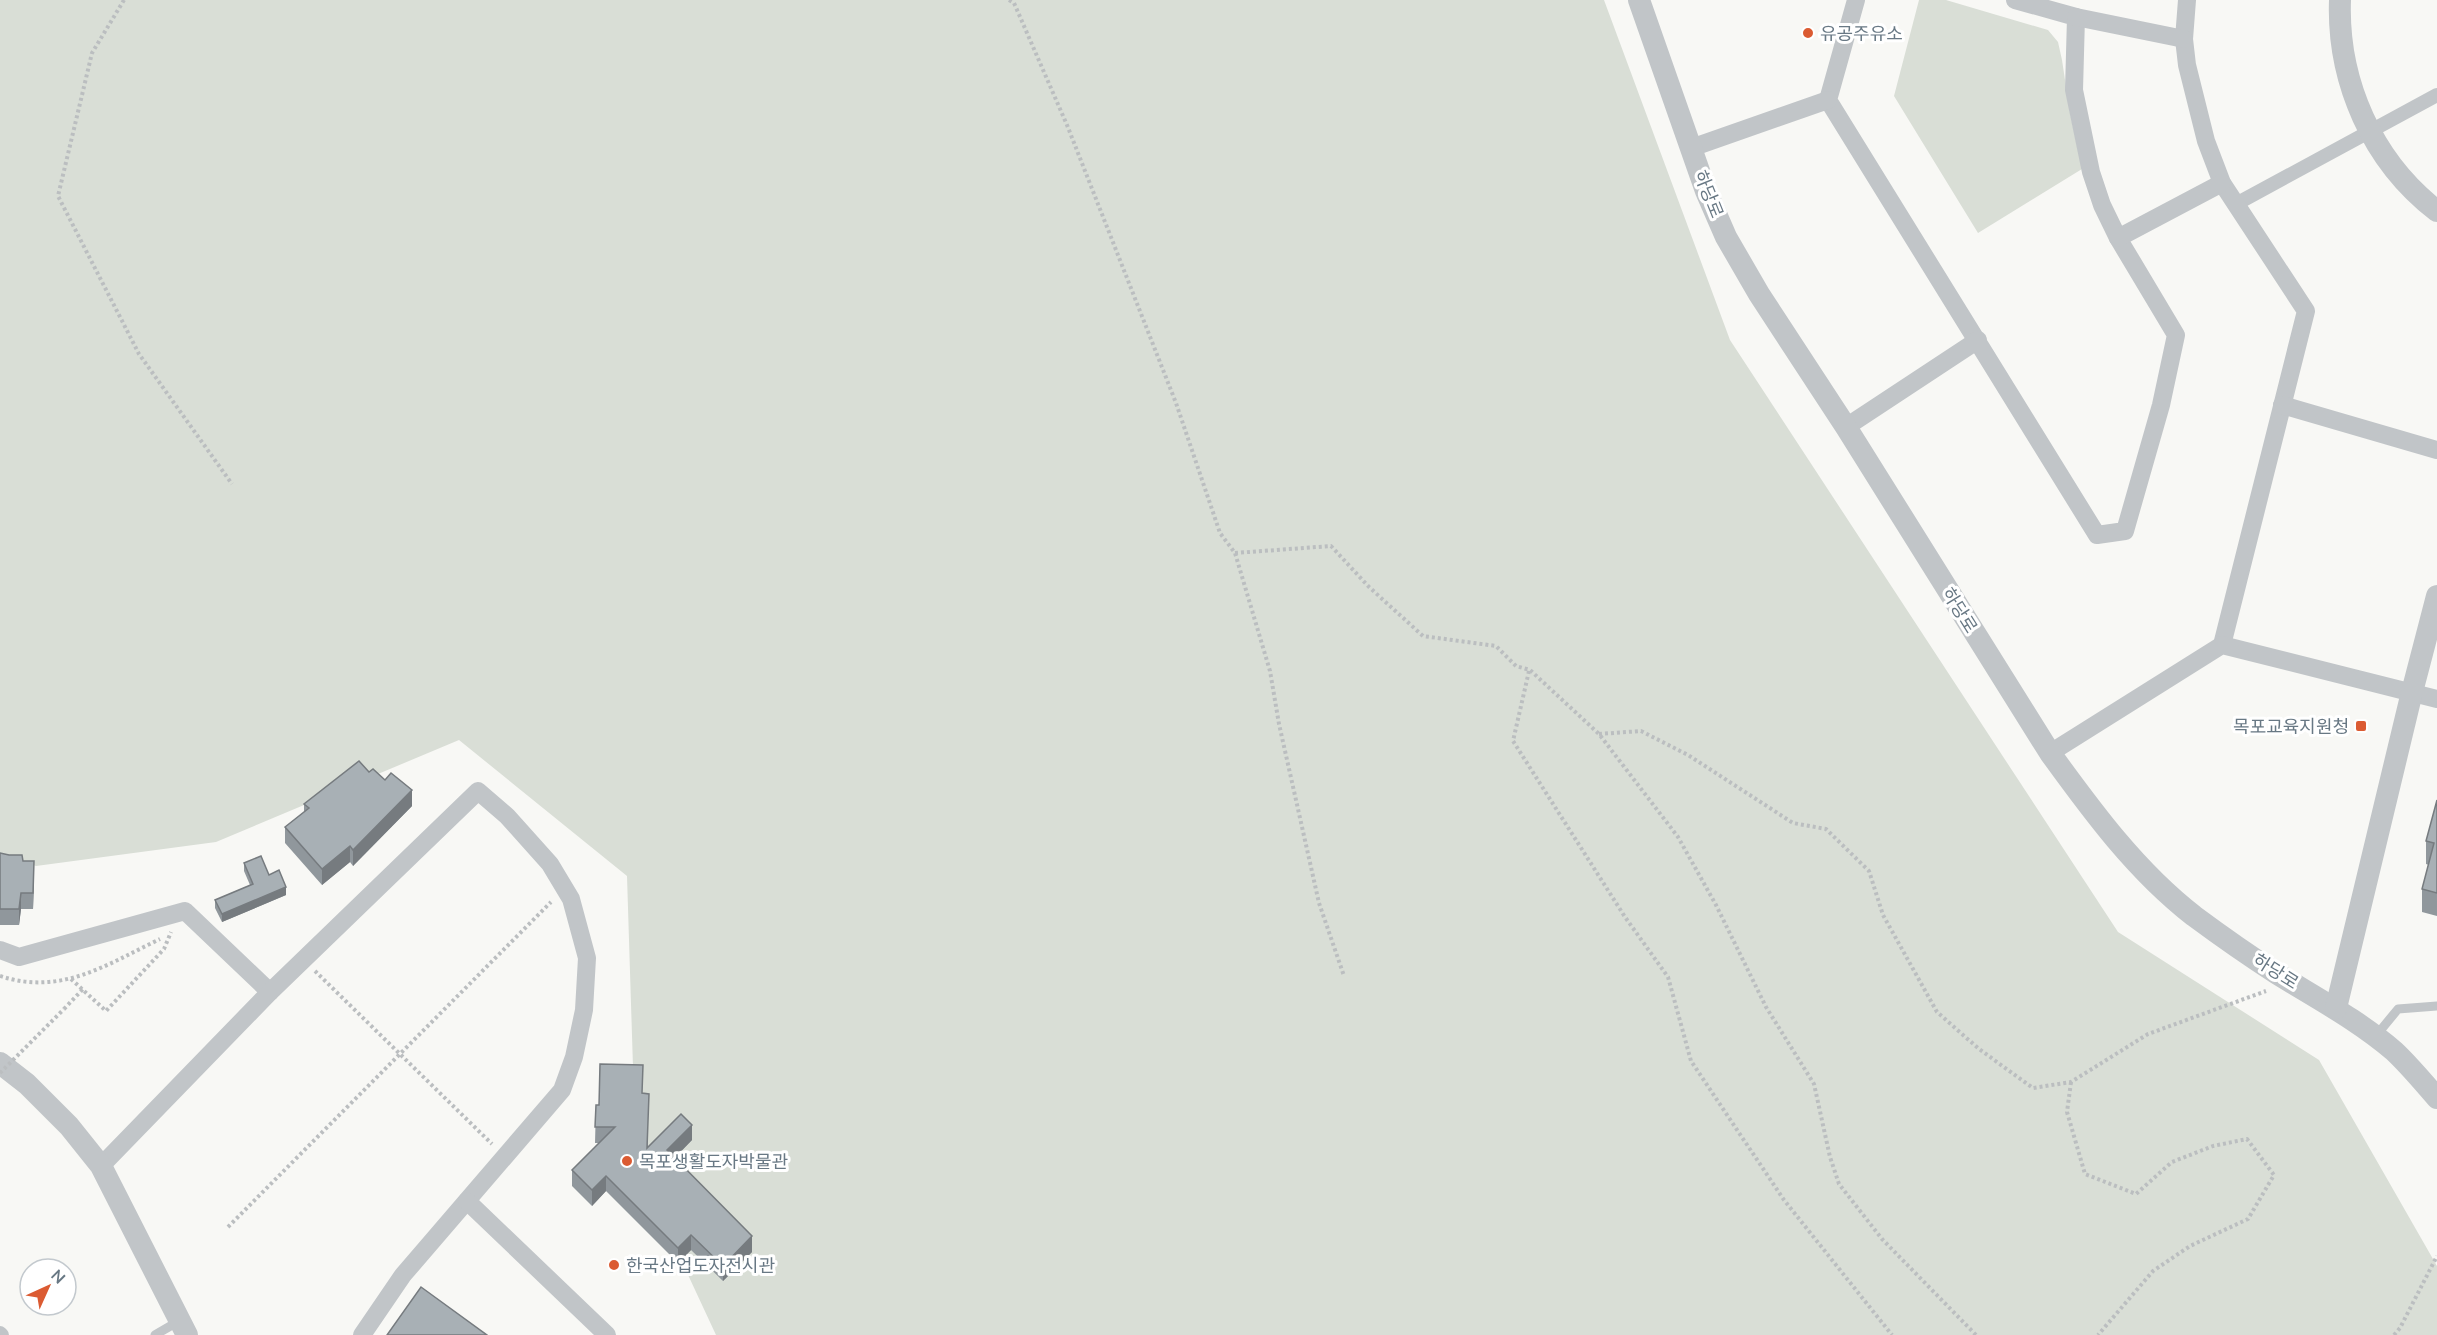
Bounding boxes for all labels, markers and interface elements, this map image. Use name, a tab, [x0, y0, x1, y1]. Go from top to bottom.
place label: 유공주유소	[1820, 22, 1903, 45]
marker: 유공주유소	[1801, 26, 1815, 40]
street label: 하당로	[1689, 167, 1729, 221]
street label: 하당로	[1937, 583, 1983, 637]
place label: 목포교육지원청	[2233, 715, 2349, 738]
marker: 목포교육지원청	[2354, 719, 2368, 733]
street label: 하당로	[2249, 948, 2303, 994]
place label: 목포생활도자박물관	[639, 1150, 788, 1173]
marker: 목포생활도자박물관	[620, 1154, 634, 1168]
place label: 한국산업도자전시관	[626, 1254, 775, 1277]
north arrow	[18, 1257, 78, 1317]
marker: 한국산업도자전시관	[607, 1258, 621, 1272]
text: N	[47, 1265, 70, 1288]

